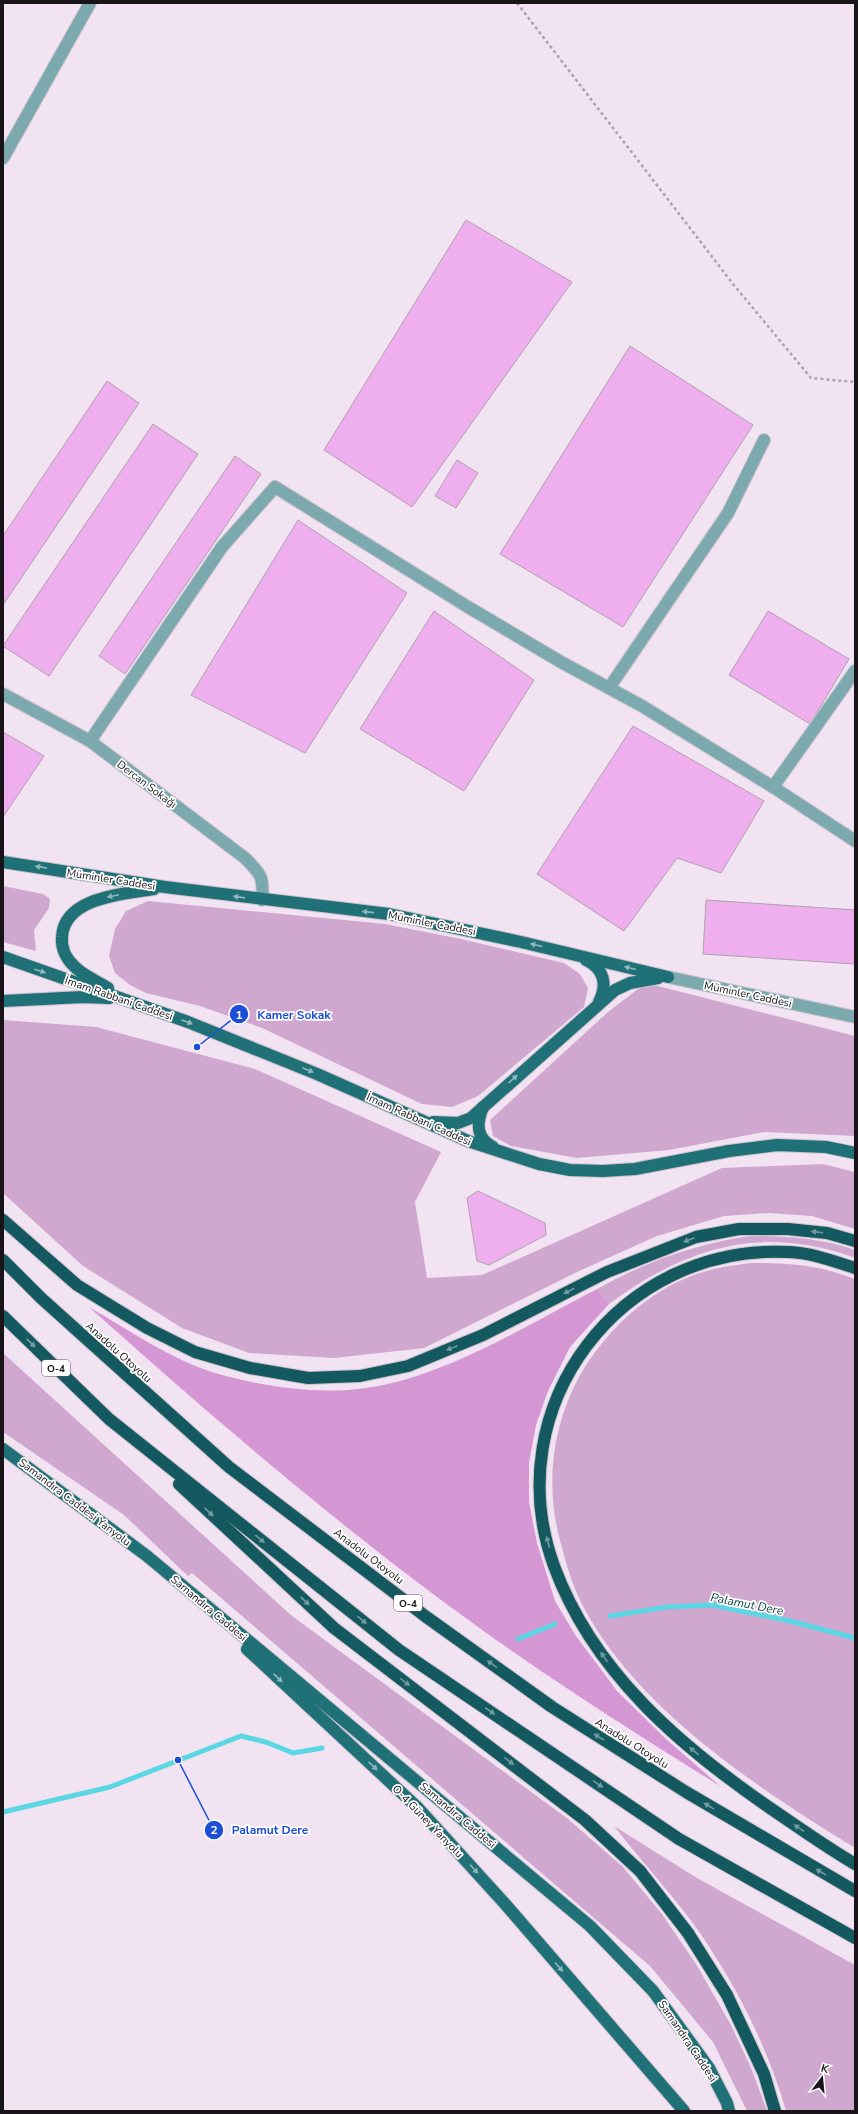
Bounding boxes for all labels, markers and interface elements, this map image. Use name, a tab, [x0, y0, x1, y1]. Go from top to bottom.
street label: Dercan Sokağı	[114, 757, 180, 812]
one-way arrow	[35, 864, 47, 870]
street label: Müminler Caddesi	[66, 865, 156, 894]
one-way arrow	[107, 893, 119, 899]
one-way arrow	[233, 894, 245, 900]
street label: Müminler Caddesi	[387, 908, 477, 939]
one-way arrow	[362, 909, 374, 915]
one-way arrow	[530, 942, 543, 948]
one-way arrow	[624, 965, 636, 971]
one-way arrow	[34, 968, 46, 974]
street label: İmam Rabbani Caddesi	[63, 973, 175, 1024]
street label: Müminler Caddesi	[703, 978, 793, 1011]
callout: Kamer Sokak	[229, 1002, 338, 1026]
text: 1	[235, 1007, 243, 1023]
text: Kamer Sokak	[257, 1007, 331, 1023]
one-way arrow	[181, 1020, 193, 1026]
one-way arrow	[302, 1068, 314, 1074]
one-way arrow	[508, 1074, 518, 1084]
street label: İmam Rabbani Caddesi	[364, 1090, 474, 1149]
one-way arrow	[811, 1229, 823, 1235]
one-way arrow	[682, 1238, 694, 1244]
one-way arrow	[563, 1288, 575, 1294]
street label: Anadolu Otoyolu	[82, 1319, 155, 1386]
one-way arrow	[26, 1339, 36, 1348]
one-way arrow	[446, 1345, 458, 1351]
road number: O-4	[42, 1360, 70, 1376]
street label: Samandıra Caddesi Yanyolu	[16, 1455, 134, 1550]
one-way arrow	[204, 1507, 214, 1517]
street label: Anadolu Otoyolu	[331, 1525, 407, 1588]
one-way arrow	[254, 1535, 265, 1544]
one-way arrow	[544, 1535, 550, 1548]
street label: Samandıra Caddesi	[167, 1572, 250, 1645]
water label: Palamut Dere	[709, 1589, 785, 1619]
road number: O-4	[394, 1595, 422, 1611]
one-way arrow	[299, 1596, 310, 1605]
one-way arrow	[356, 1616, 367, 1624]
one-way arrow	[601, 1652, 608, 1663]
one-way arrow	[486, 1660, 497, 1668]
one-way arrow	[273, 1673, 283, 1682]
one-way arrow	[400, 1678, 411, 1687]
one-way arrow	[485, 1708, 496, 1715]
street label: Anadolu Otoyolu	[592, 1715, 671, 1772]
one-way arrow	[594, 1733, 604, 1741]
one-way arrow	[689, 1746, 700, 1755]
one-way arrow	[503, 1757, 514, 1765]
one-way arrow	[368, 1761, 378, 1771]
street label: Samandıra Caddesi	[416, 1779, 499, 1852]
one-way arrow	[593, 1780, 603, 1788]
street label: O-4 Güney Yanyolu	[389, 1782, 466, 1861]
one-way arrow	[703, 1802, 715, 1809]
callout: Palamut Dere	[204, 1818, 317, 1842]
text: 2	[210, 1822, 218, 1838]
text: Palamut Dere	[232, 1822, 309, 1838]
one-way arrow	[793, 1824, 804, 1832]
one-way arrow	[469, 1864, 478, 1874]
one-way arrow	[815, 1869, 827, 1876]
one-way arrow	[555, 1961, 564, 1972]
street label: Samandıra Caddesi	[655, 1998, 720, 2085]
north arrow	[802, 2058, 842, 2098]
text: K	[819, 2061, 831, 2077]

